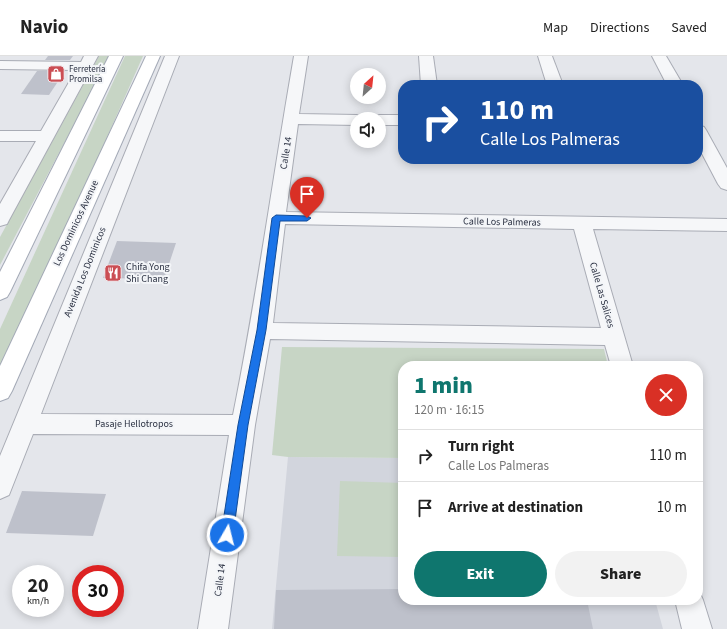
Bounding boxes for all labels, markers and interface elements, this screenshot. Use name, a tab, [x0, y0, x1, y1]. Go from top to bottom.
text: Navio	[20, 14, 68, 41]
text: Map	[543, 18, 568, 38]
text: Directions	[590, 18, 649, 38]
text: Saved	[671, 18, 707, 38]
place label: Ferretería Promilsa	[69, 63, 106, 86]
shop icon: Ferretería Promilsa	[46, 64, 66, 84]
north arrow	[350, 68, 386, 104]
map controls	[350, 68, 386, 148]
text: 110 m	[480, 90, 554, 130]
icon: right	[414, 96, 466, 148]
button: sound	[350, 112, 386, 148]
text: Calle Los Palmeras	[480, 127, 620, 152]
street label: Calle 14	[277, 136, 295, 170]
pin	[290, 177, 324, 218]
street label: Los Dominicos Avenue	[50, 178, 102, 268]
icon: arrive	[296, 183, 318, 205]
street label: Calle Los Palmeras	[463, 214, 541, 230]
street label: Avenida Los Dominicos	[61, 225, 109, 319]
place label: Chifa Yong Shi Chang	[126, 260, 170, 286]
street label: Calle Las Salices	[586, 260, 618, 330]
restaurant icon: Chifa Yong Shi Chang	[103, 263, 123, 283]
text: 1 min	[414, 368, 473, 403]
button: close	[645, 374, 687, 416]
text: 120 m · 16:15	[414, 401, 484, 419]
street label: Pasaje Hellotropos	[95, 417, 173, 431]
text: Turn right	[448, 436, 514, 457]
icon: right	[414, 445, 436, 467]
text: 110 m	[649, 445, 687, 466]
text: Calle Los Palmeras	[448, 457, 549, 475]
icon: arrive	[414, 497, 436, 519]
text: Arrive at destination	[448, 497, 583, 518]
text: 10 m	[657, 497, 687, 518]
position arrow	[206, 514, 248, 556]
button: Exit	[414, 551, 547, 597]
button: Share	[555, 551, 687, 597]
street label: Calle 14	[211, 563, 229, 597]
speed limit sign: 30	[72, 565, 124, 617]
text: 20	[27, 572, 49, 600]
text: km/h	[27, 594, 49, 608]

